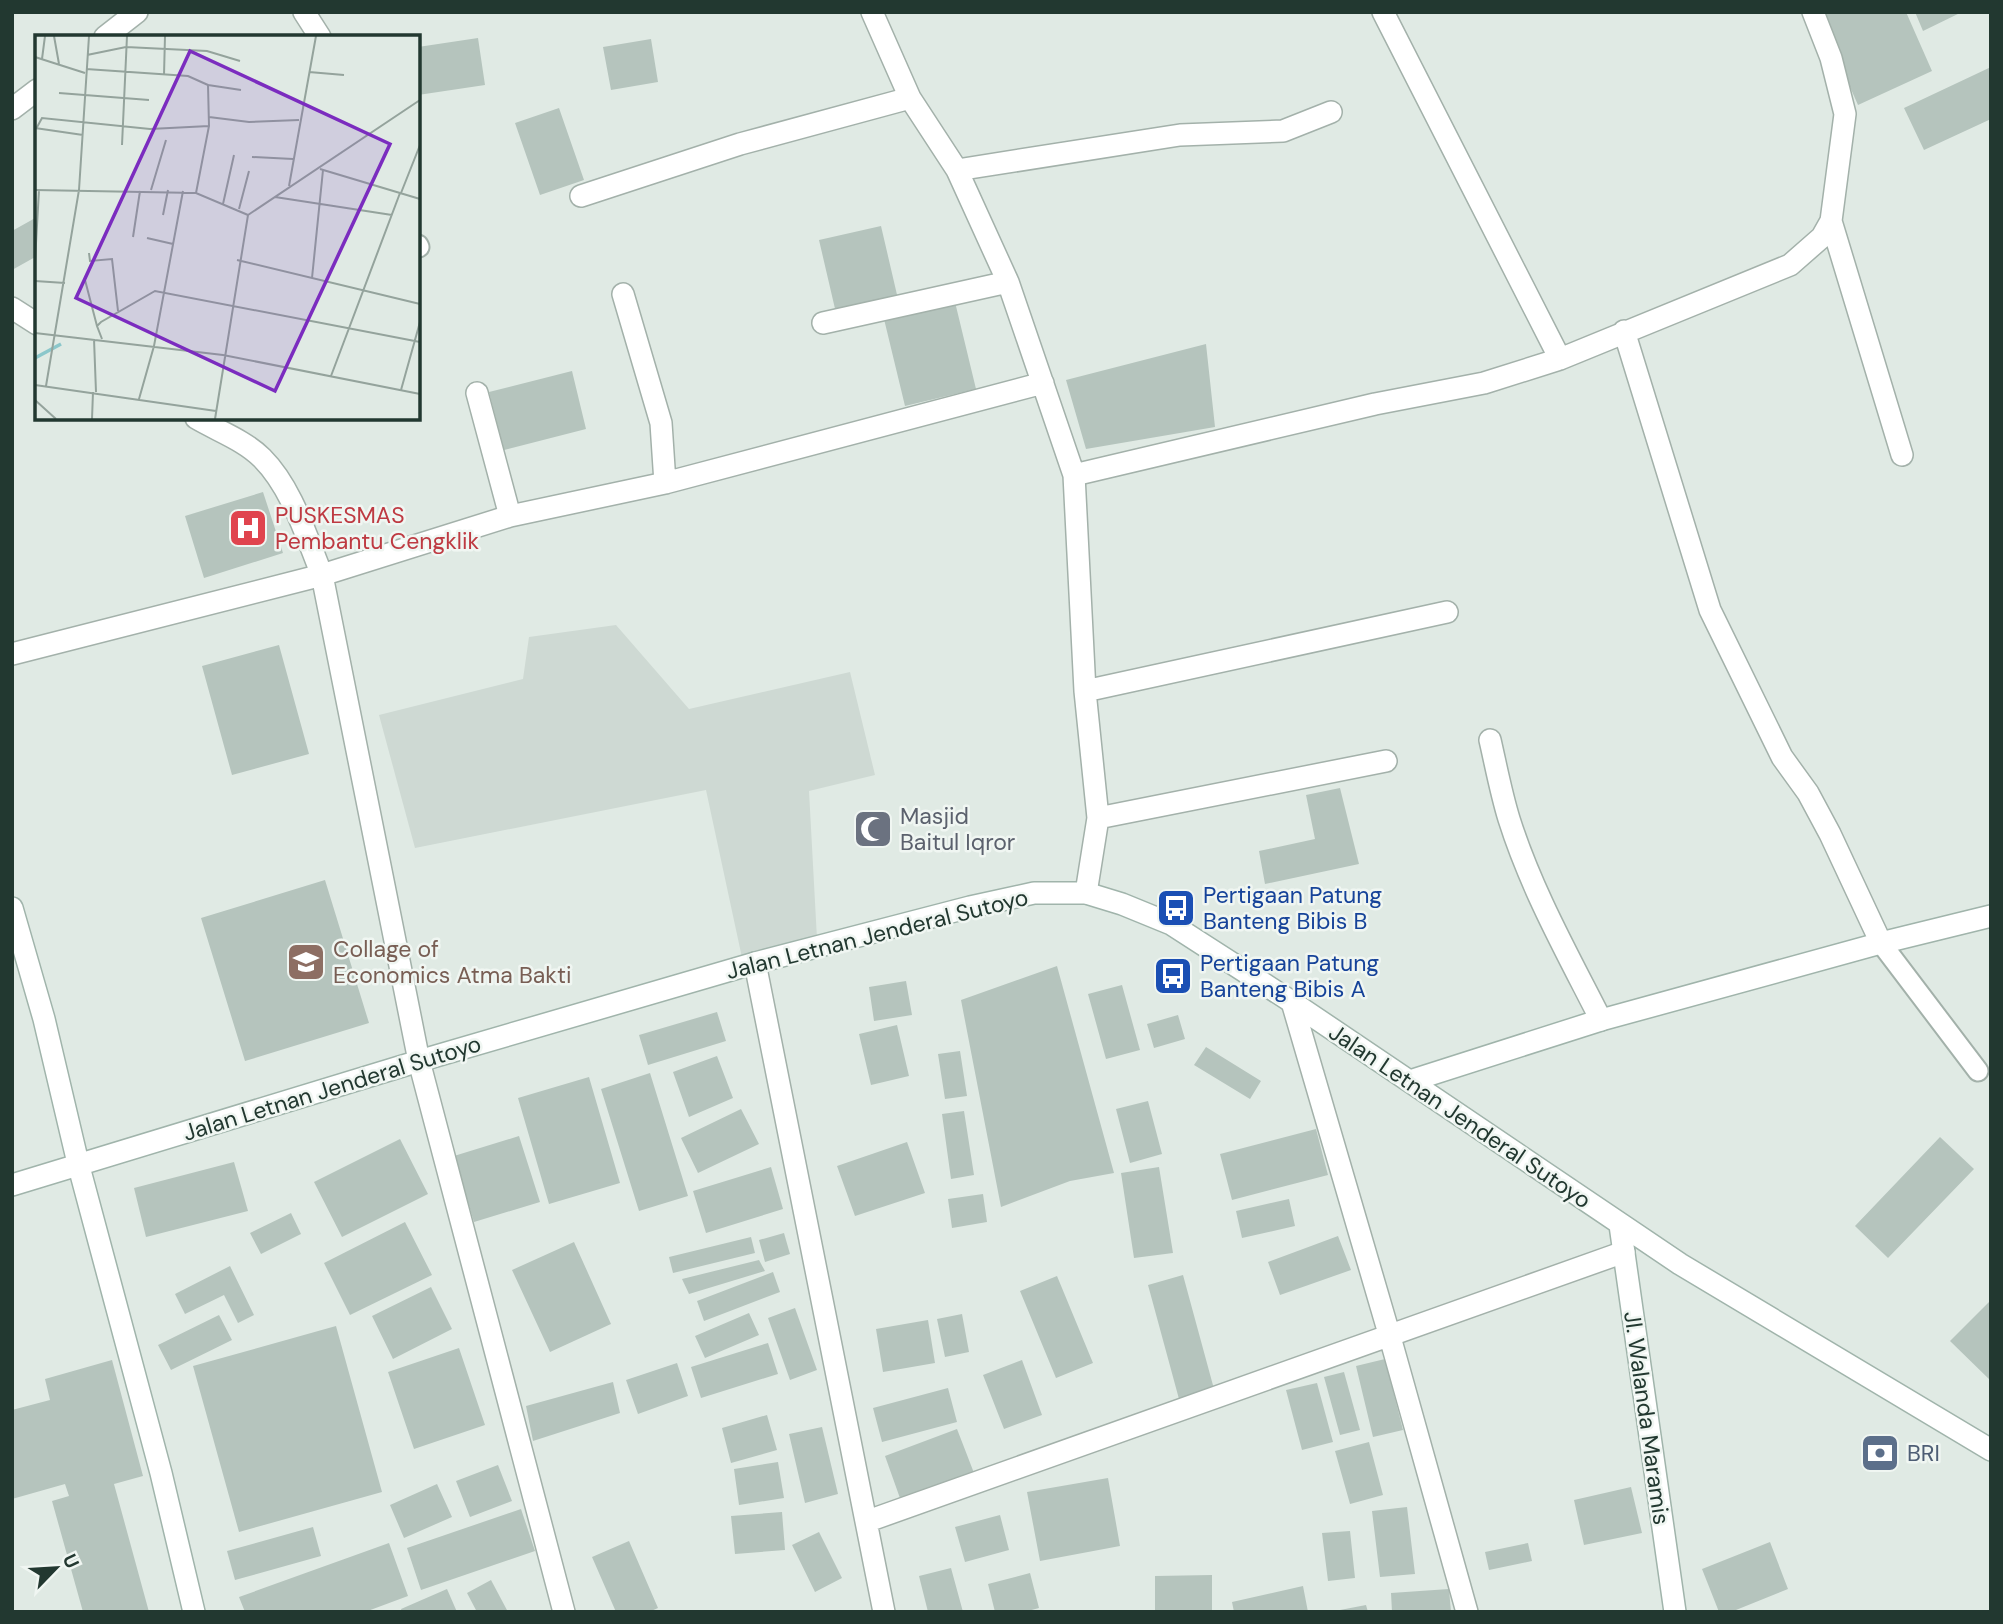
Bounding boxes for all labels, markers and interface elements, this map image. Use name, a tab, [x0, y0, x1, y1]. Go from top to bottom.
inset map	[35, 35, 420, 420]
place label: PUSKESMAS Pembantu Cengklik	[275, 500, 479, 556]
hospital icon: PUSKESMAS Pembantu Cengklik	[227, 507, 269, 549]
place label: Masjid Baitul Iqror	[900, 801, 1015, 857]
mosque icon: Masjid Baitul Iqror	[852, 808, 894, 850]
place label: Pertigaan Patung Banteng Bibis B	[1203, 880, 1382, 936]
street label: Jalan Letnan Jenderal Sutoyo	[723, 882, 1031, 986]
bus stop icon: Pertigaan Patung Banteng Bibis B	[1155, 887, 1197, 929]
place label: Collage of Economics Atma Bakti	[333, 934, 571, 990]
school or university icon: Collage of Economics Atma Bakti	[285, 941, 327, 983]
place label: Pertigaan Patung Banteng Bibis A	[1200, 948, 1379, 1004]
bus stop icon: Pertigaan Patung Banteng Bibis A	[1152, 955, 1194, 997]
street label: Jalan Letnan Jenderal Sutoyo	[1323, 1017, 1597, 1215]
street label: Jalan Letnan Jenderal Sutoyo	[179, 1028, 485, 1148]
street label: Jl. Walanda Maramis	[1617, 1309, 1677, 1527]
bank icon: BRI	[1859, 1432, 1901, 1474]
place label: BRI	[1907, 1438, 1940, 1468]
north arrow	[21, 1533, 91, 1603]
text: U	[57, 1550, 85, 1572]

